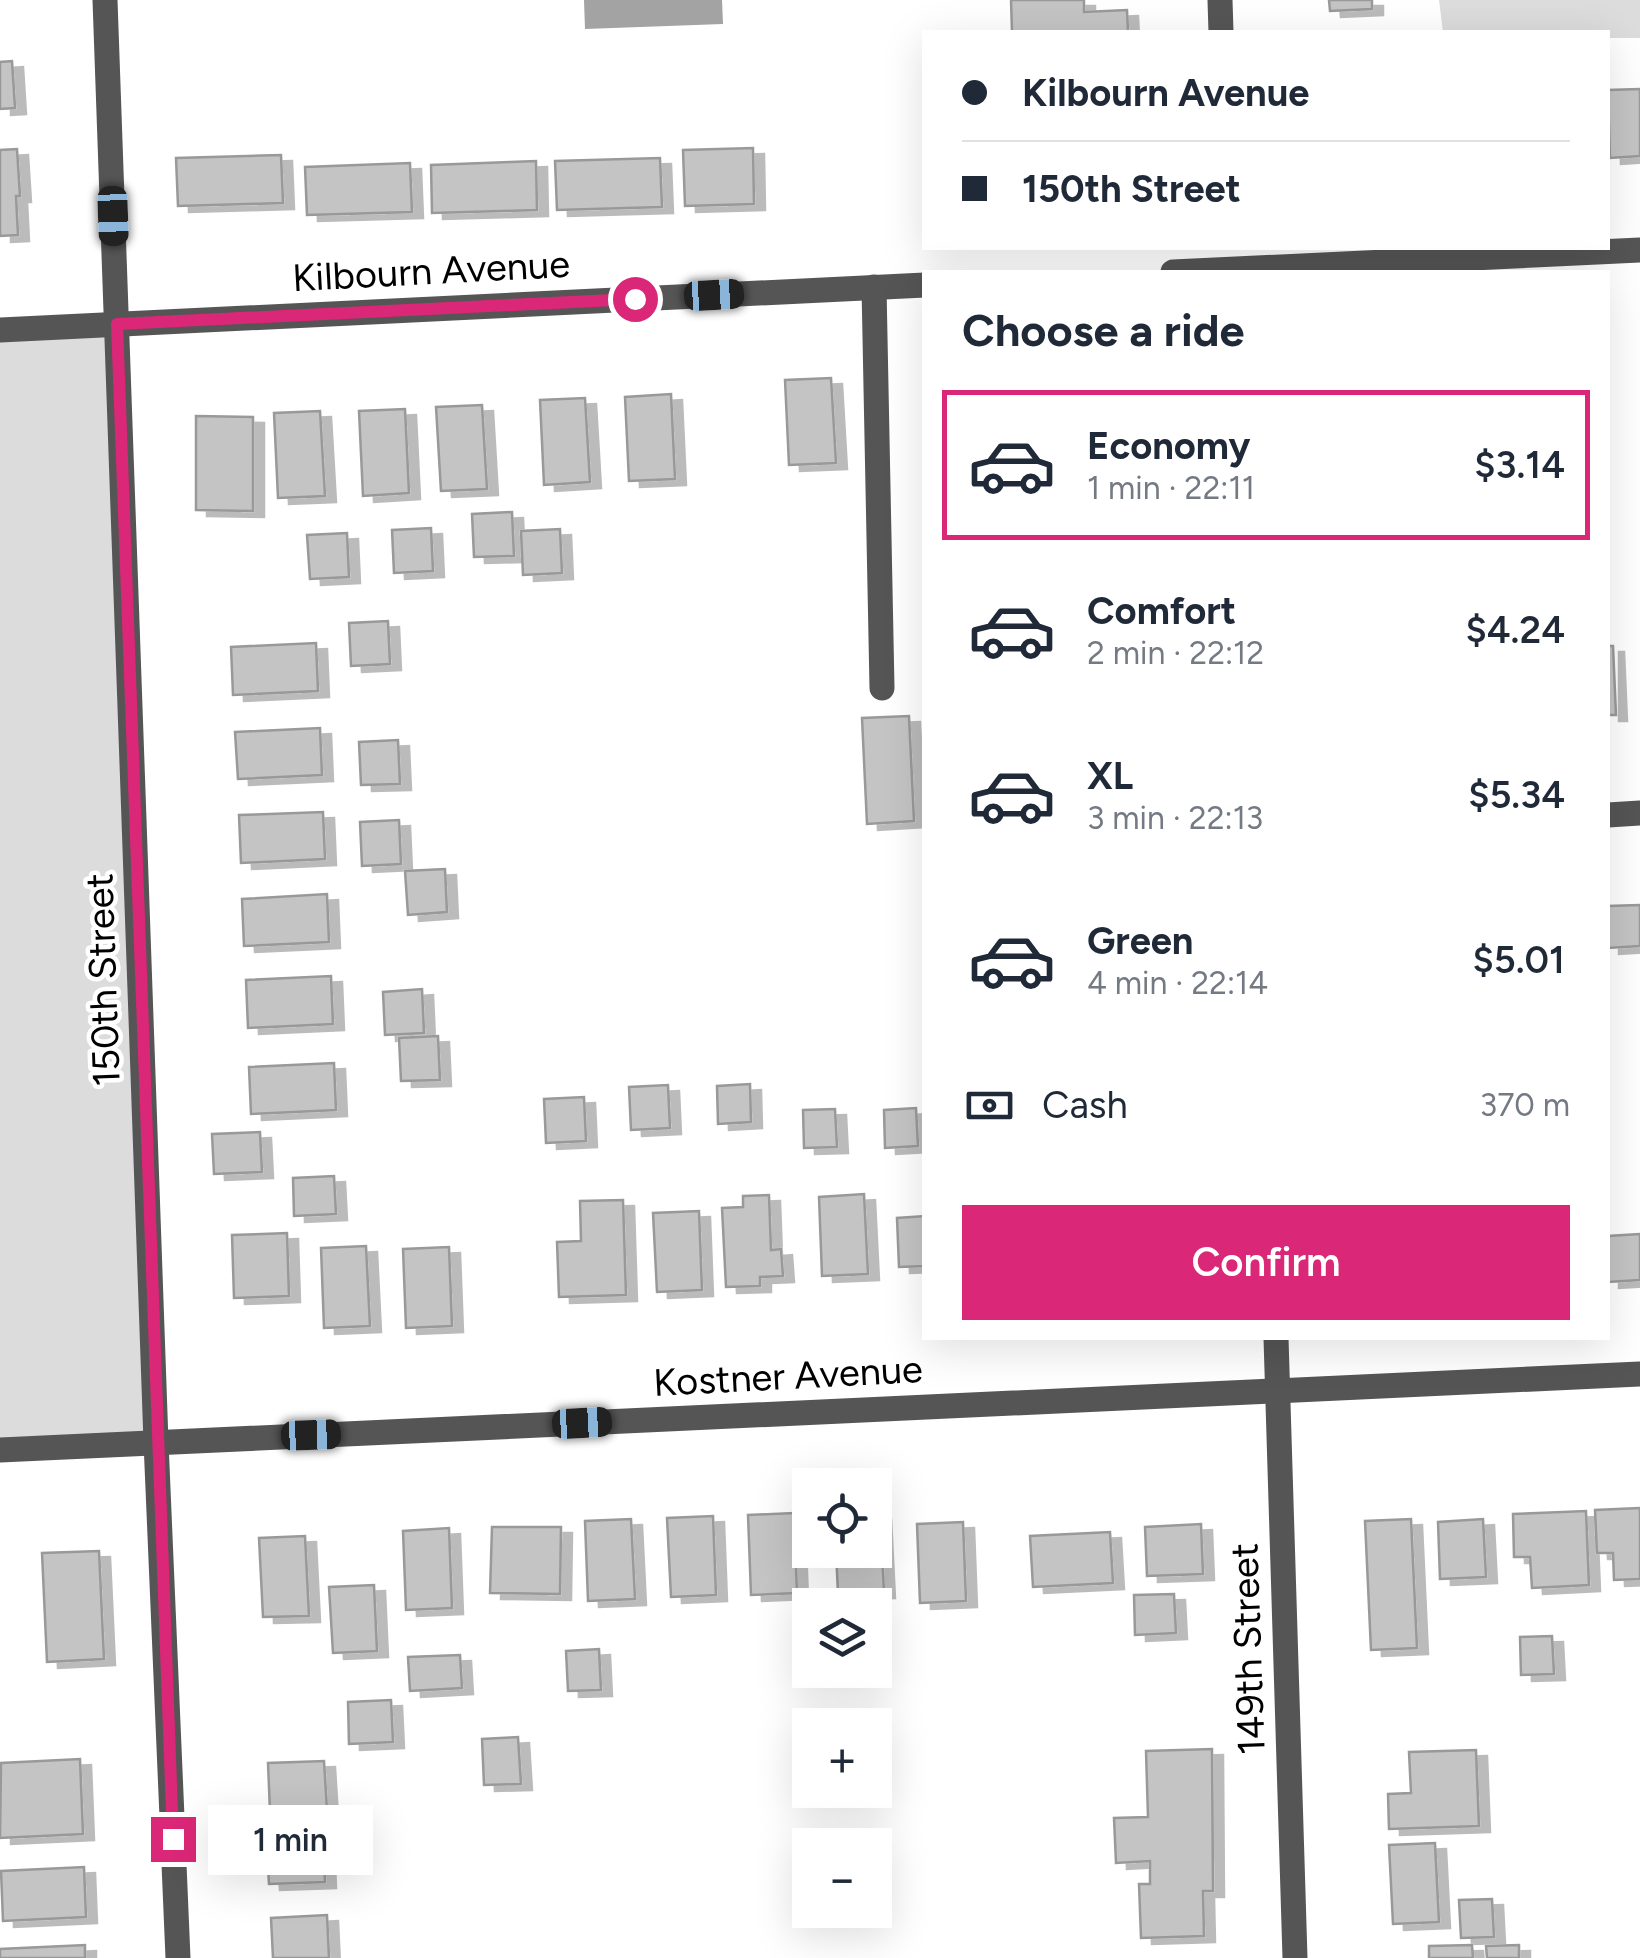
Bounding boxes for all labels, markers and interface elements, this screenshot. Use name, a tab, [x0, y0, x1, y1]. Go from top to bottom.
text: Kilbourn Avenue	[1022, 70, 1309, 116]
text: 150th Street	[1022, 166, 1241, 212]
car	[97, 185, 129, 247]
street label: Kilbourn Avenue	[291, 241, 571, 301]
route start	[613, 277, 658, 322]
car	[683, 278, 745, 312]
text: Choose a ride	[962, 303, 1244, 357]
icon: car	[967, 420, 1057, 510]
text: Economy	[1087, 423, 1250, 469]
text: $3.14	[1474, 442, 1565, 488]
text: 1 min · 22:11	[1087, 469, 1255, 507]
icon: car	[967, 585, 1057, 675]
text: Comfort	[1087, 588, 1236, 634]
text: $4.24	[1466, 607, 1565, 653]
text: 2 min · 22:12	[1087, 634, 1264, 672]
icon: car	[967, 750, 1057, 840]
text: XL	[1087, 753, 1133, 799]
text: $5.34	[1468, 772, 1565, 818]
text: 3 min · 22:13	[1087, 799, 1263, 837]
street label: 150th Street	[76, 873, 130, 1087]
icon: car	[967, 915, 1057, 1005]
text: Green	[1087, 918, 1193, 964]
text: $5.01	[1473, 937, 1565, 983]
text: 4 min · 22:14	[1087, 964, 1268, 1002]
icon: cash	[962, 1078, 1017, 1133]
text: Cash	[1042, 1082, 1128, 1128]
text: 370 m	[1480, 1086, 1570, 1124]
button: Confirm	[962, 1205, 1570, 1320]
street label: Kostner Avenue	[652, 1346, 924, 1406]
car	[551, 1406, 613, 1440]
car	[280, 1419, 342, 1451]
map controls	[792, 1468, 892, 1928]
button: locate	[792, 1468, 892, 1568]
street label: 149th Street	[1221, 1542, 1275, 1756]
button: layers	[792, 1588, 892, 1688]
button: +	[792, 1708, 892, 1808]
callout: 1 min	[208, 1804, 373, 1874]
route end	[151, 1817, 196, 1862]
text: 1 min	[253, 1821, 328, 1859]
button: −	[792, 1828, 892, 1928]

